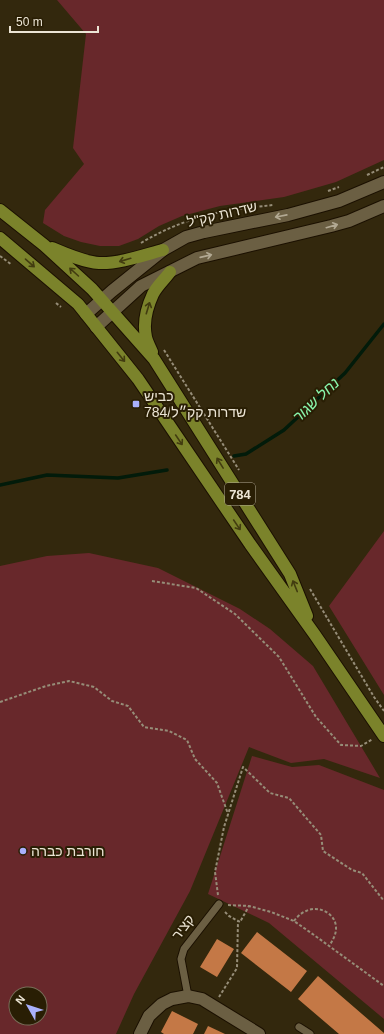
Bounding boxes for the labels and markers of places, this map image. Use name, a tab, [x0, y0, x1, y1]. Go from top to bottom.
place label: כביש 784/שדרות קק״ל	[144, 388, 246, 420]
marker: כביש 784/שדרות קק״ל	[131, 399, 141, 409]
place label: חורבת כברה	[31, 843, 105, 859]
marker: חורבת כברה	[18, 846, 28, 856]

